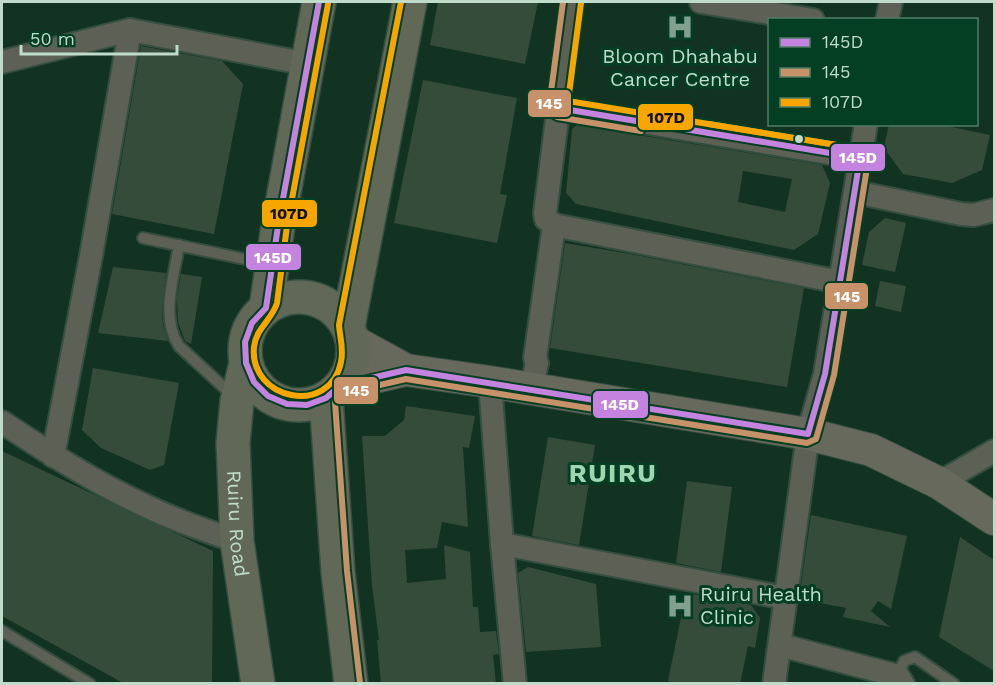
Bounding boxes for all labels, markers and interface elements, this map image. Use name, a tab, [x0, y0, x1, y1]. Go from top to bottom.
hospital icon: Bloom Dhahabu Cancer Centre	[665, 12, 695, 42]
scale bar	[21, 18, 177, 56]
legend	[768, 18, 978, 126]
text: 50 m	[30, 28, 75, 49]
text: 145D	[822, 31, 863, 52]
place label: Bloom Dhahabu Cancer Centre	[602, 44, 758, 91]
text: 145	[822, 61, 851, 82]
line badge: 145	[527, 89, 572, 118]
text: 107D	[822, 91, 863, 112]
text: 145	[536, 94, 562, 113]
line badge: 107D	[637, 103, 694, 131]
text: 107D	[647, 108, 685, 127]
unlabelled marker	[793, 133, 805, 145]
line badge: 145D	[830, 143, 886, 172]
text: 145D	[839, 148, 877, 167]
line badge: 107D	[261, 199, 318, 228]
text: 107D	[270, 204, 308, 223]
line badge: 145D	[245, 243, 302, 271]
text: 145D	[254, 248, 292, 267]
line badge: 145	[824, 282, 869, 310]
text: 145	[834, 287, 860, 306]
line badge: 145	[333, 376, 379, 405]
text: 145	[343, 381, 369, 400]
line badge: 145D	[592, 390, 649, 419]
text: 145D	[601, 395, 639, 414]
district label: RUIRU	[569, 458, 657, 488]
street label: Ruiru Road	[222, 470, 254, 579]
place label: Ruiru Health Clinic	[700, 582, 822, 629]
hospital icon: Ruiru Health Clinic	[665, 591, 695, 621]

